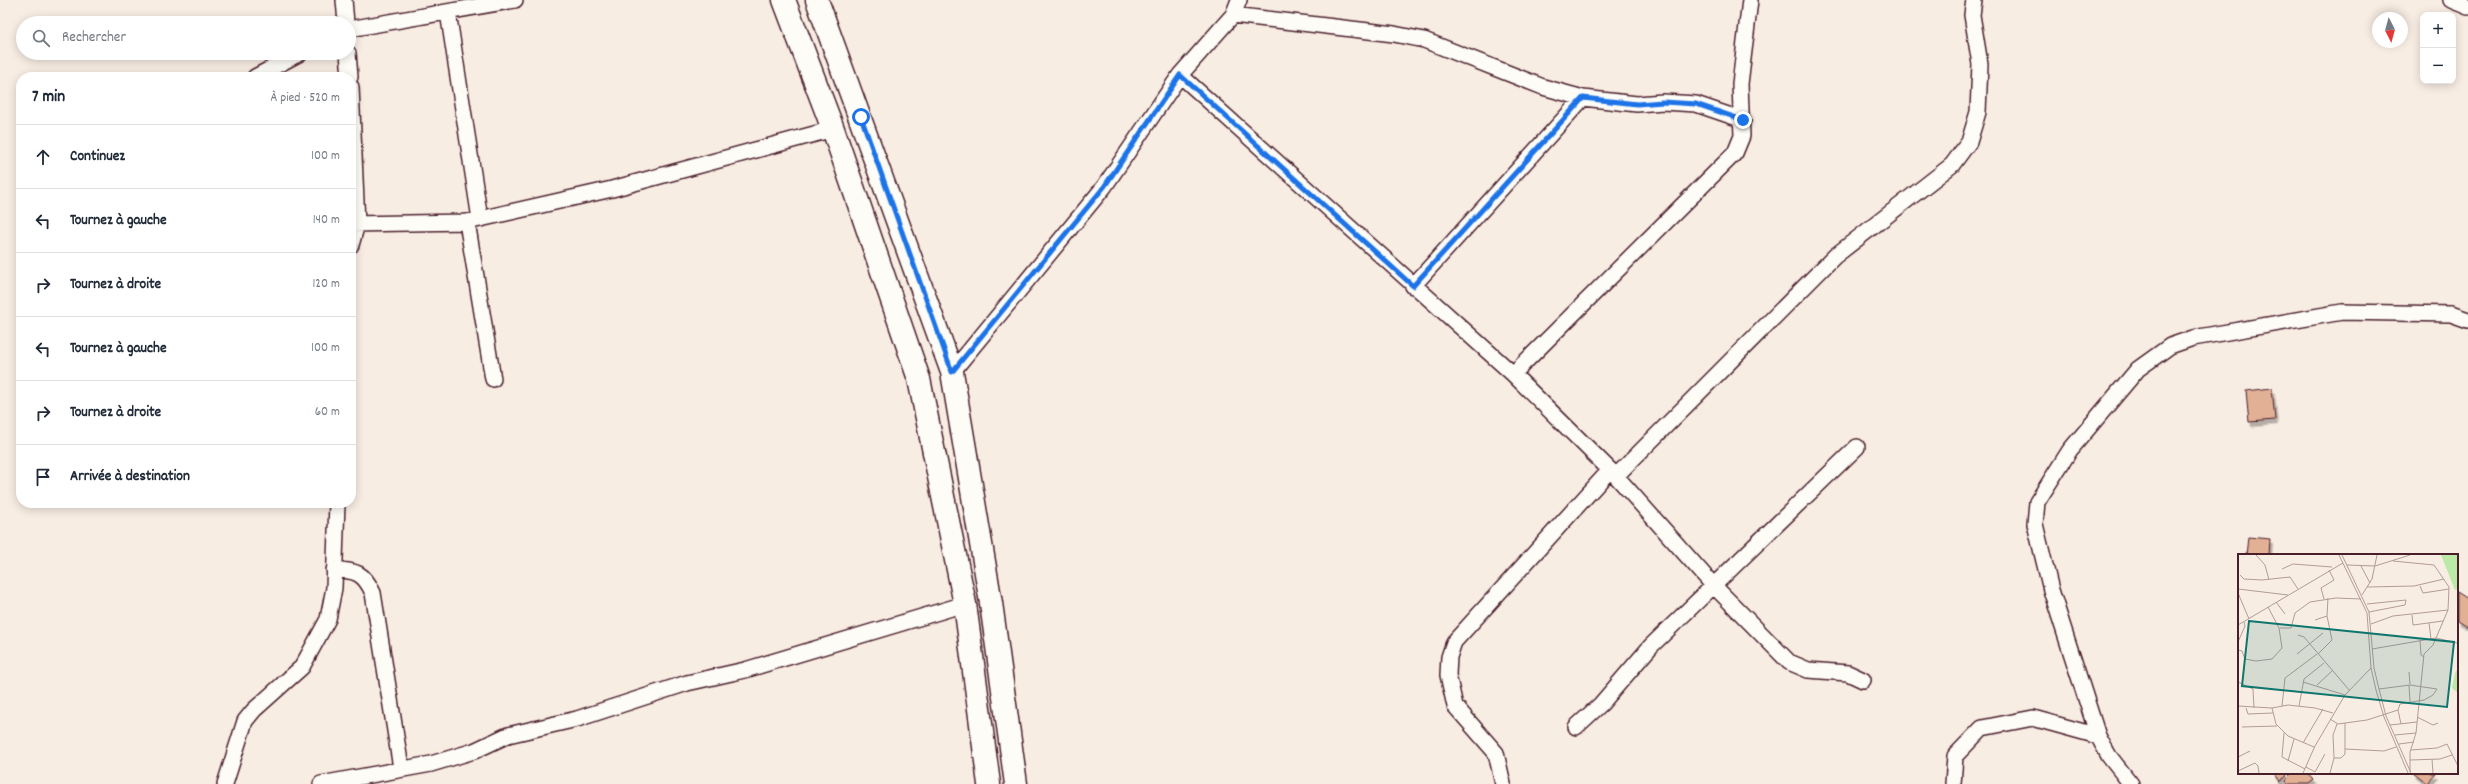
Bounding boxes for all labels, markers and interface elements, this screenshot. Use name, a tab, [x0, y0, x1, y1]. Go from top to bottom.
north arrow	[2372, 12, 2408, 48]
map controls	[2420, 12, 2456, 84]
button: +	[2420, 12, 2456, 48]
search box	[16, 16, 356, 60]
icon: search	[30, 27, 52, 49]
text: Rechercher	[62, 27, 126, 49]
button: −	[2420, 48, 2456, 84]
text: 7 min	[32, 86, 65, 110]
text: À pied · 520 m	[270, 89, 340, 108]
route start	[852, 108, 870, 126]
route end	[1734, 111, 1752, 129]
icon: ahead	[32, 146, 54, 168]
text: Continuez	[70, 146, 125, 168]
text: 100 m	[311, 147, 340, 166]
icon: left	[32, 210, 54, 232]
text: Tournez à gauche	[70, 210, 167, 232]
text: 140 m	[313, 211, 340, 230]
icon: right	[32, 274, 54, 296]
text: Tournez à droite	[70, 274, 161, 296]
text: 120 m	[312, 275, 340, 294]
icon: left	[32, 338, 54, 360]
text: Tournez à gauche	[70, 338, 167, 360]
text: 100 m	[311, 339, 340, 358]
icon: right	[32, 402, 54, 424]
text: Tournez à droite	[70, 402, 161, 424]
text: 60 m	[315, 403, 340, 422]
icon: arrive	[32, 466, 54, 488]
text: Arrivée à destination	[70, 466, 190, 488]
inset map	[2238, 554, 2458, 774]

